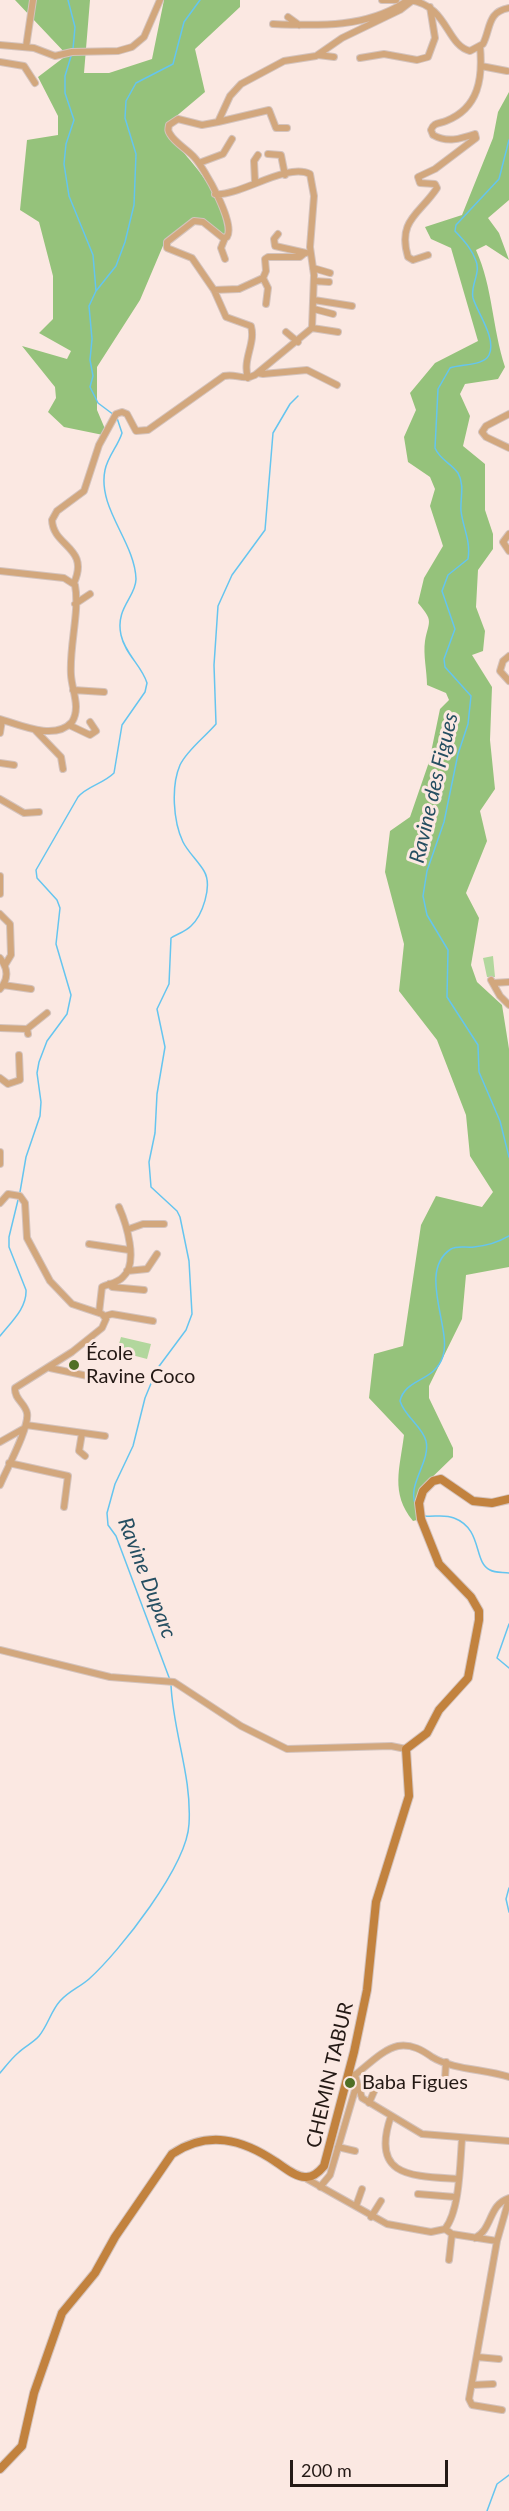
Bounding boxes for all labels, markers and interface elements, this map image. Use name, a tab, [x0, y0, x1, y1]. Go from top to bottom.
water label: Ravine des Figues	[404, 710, 464, 866]
place label: École Ravine Coco	[86, 1342, 195, 1389]
marker: École Ravine Coco	[67, 1358, 81, 1372]
water label: Ravine Duparc	[112, 1514, 182, 1642]
street label: CHEMIN TABUR	[302, 2000, 358, 2150]
place label: Baba Figues	[362, 2071, 468, 2095]
marker: Baba Figues	[343, 2076, 357, 2090]
scale bar	[293, 2448, 450, 2486]
text: 200 m	[301, 2459, 352, 2481]

